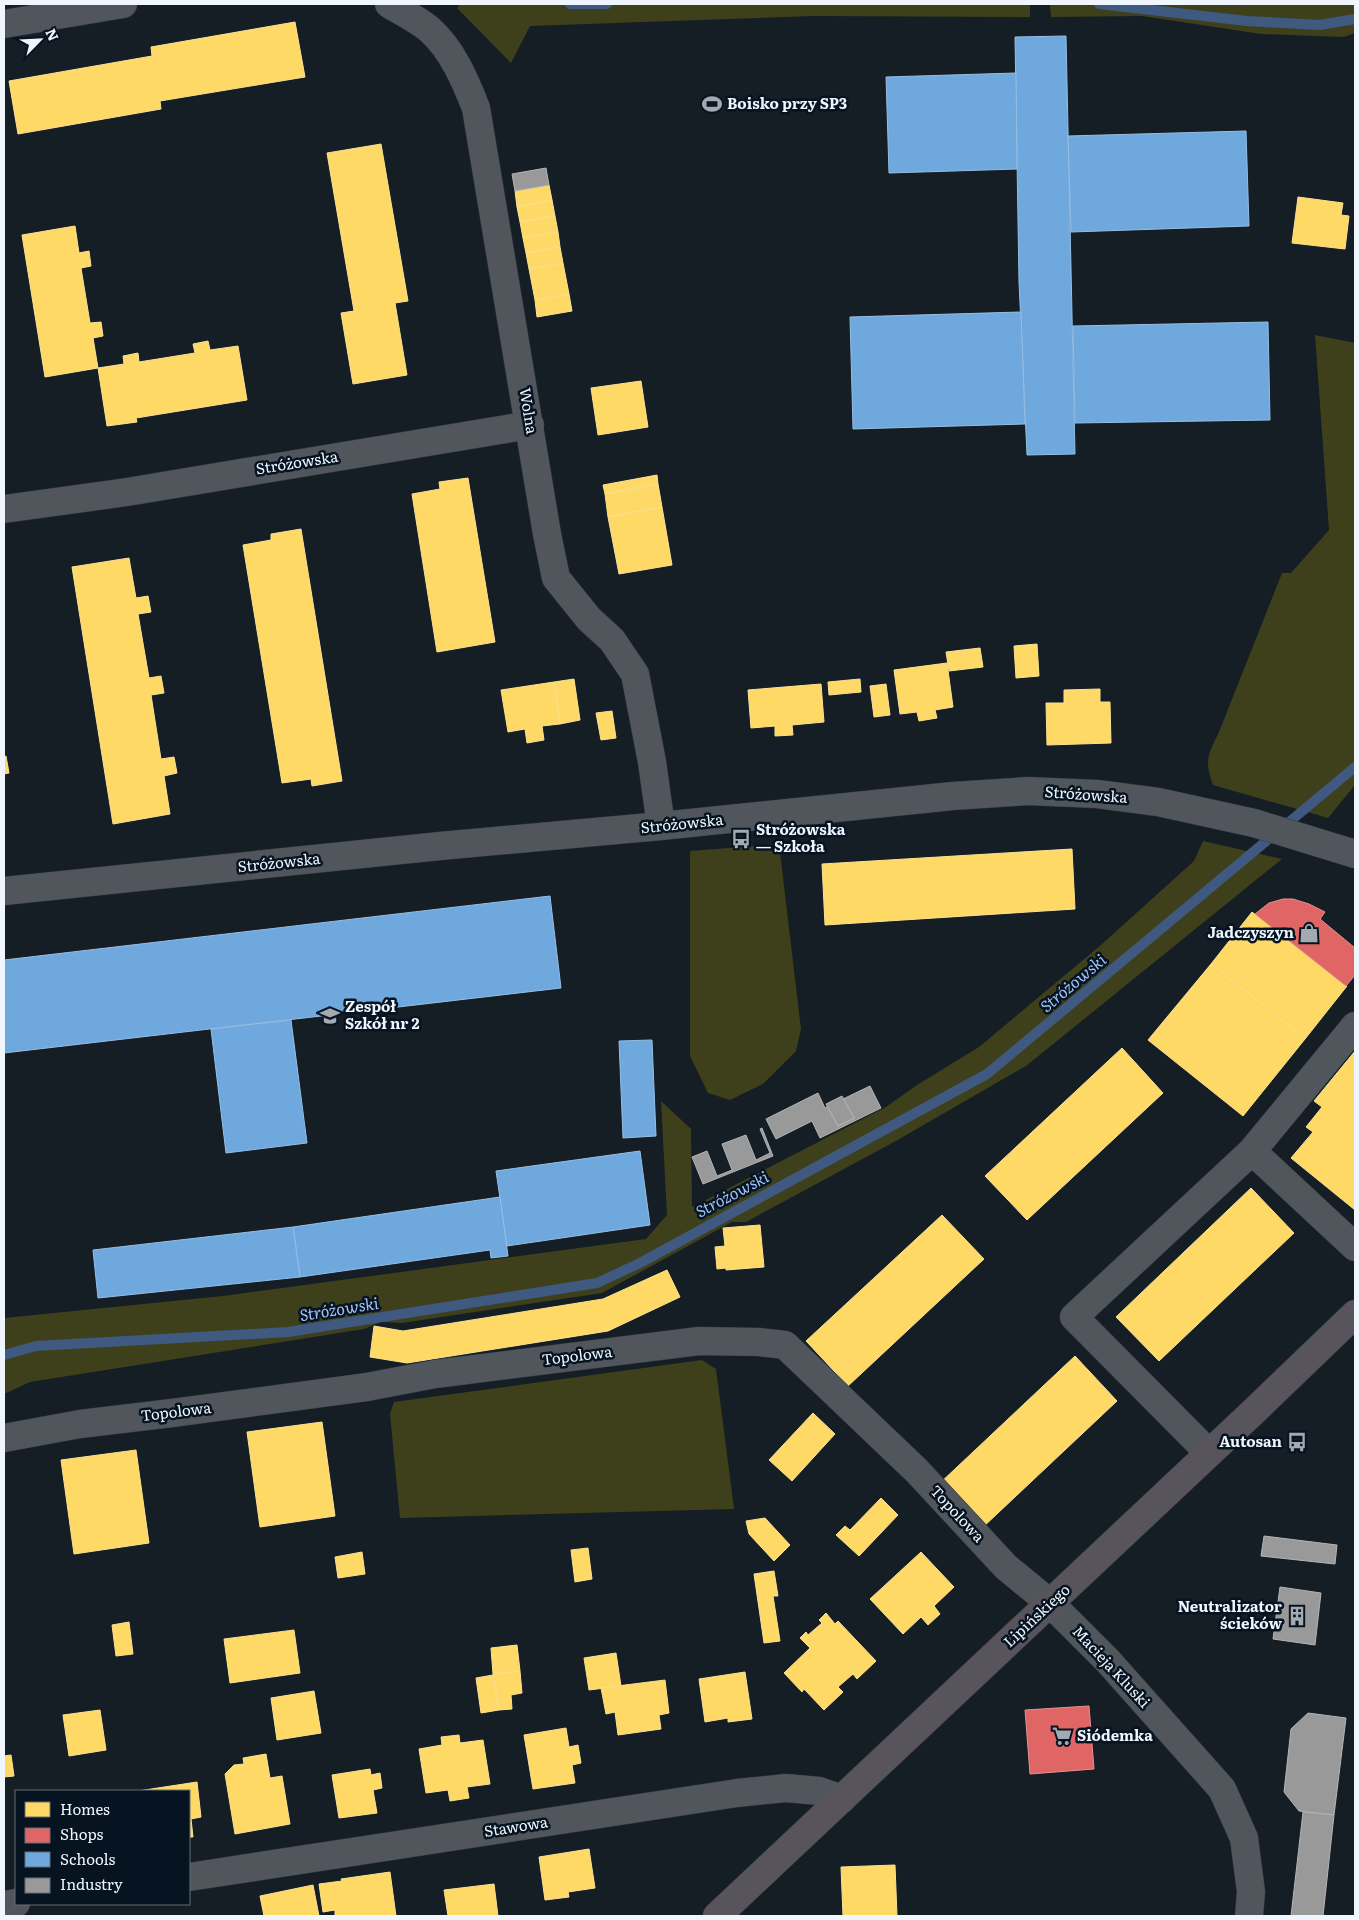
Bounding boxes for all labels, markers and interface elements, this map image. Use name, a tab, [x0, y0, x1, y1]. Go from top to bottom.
north arrow	[15, 15, 65, 65]
text: N	[41, 25, 64, 44]
place label: Boisko przy SP3	[727, 91, 847, 114]
sports icon: Boisko przy SP3	[701, 93, 723, 115]
street label: Wolna	[514, 386, 545, 436]
street label: Stróżowska	[254, 444, 340, 479]
street label: Stróżowska	[1044, 779, 1129, 808]
street label: Stróżowska	[639, 807, 725, 838]
place label: Stróżowska — Szkoła	[756, 817, 846, 857]
bus stop icon: Stróżowska — Szkoła	[730, 828, 752, 850]
street label: Stróżowska	[236, 846, 322, 877]
place label: Jadczyszyn	[1208, 920, 1295, 943]
shop icon: Jadczyszyn	[1298, 922, 1320, 944]
water label: Stróżowski	[1034, 947, 1111, 1017]
place label: Zespół Szkół nr 2	[345, 994, 419, 1034]
school or university icon: Zespół Szkół nr 2	[319, 1005, 341, 1027]
water label: Stróżowski	[691, 1164, 772, 1222]
water label: Stróżowski	[298, 1290, 380, 1326]
street label: Topolowa	[540, 1339, 614, 1370]
street label: Topolowa	[139, 1395, 213, 1426]
place label: Autosan	[1219, 1429, 1283, 1452]
bus stop icon: Autosan	[1286, 1431, 1308, 1453]
street label: Topolowa	[926, 1479, 991, 1547]
street label: Lipińskiego	[997, 1578, 1075, 1652]
place label: Neutralizator ścieków	[1178, 1594, 1282, 1634]
building icon: Neutralizator ścieków	[1286, 1605, 1308, 1627]
street label: Macieja Kluski	[1068, 1620, 1156, 1712]
place label: Siódemka	[1077, 1723, 1153, 1746]
supermarket icon: Siódemka	[1051, 1725, 1073, 1747]
legend	[15, 1790, 190, 1905]
text: Homes	[60, 1797, 110, 1820]
street label: Stawowa	[482, 1809, 550, 1842]
text: Shops	[60, 1822, 103, 1845]
text: Schools	[60, 1847, 116, 1870]
text: Industry	[60, 1872, 123, 1895]

